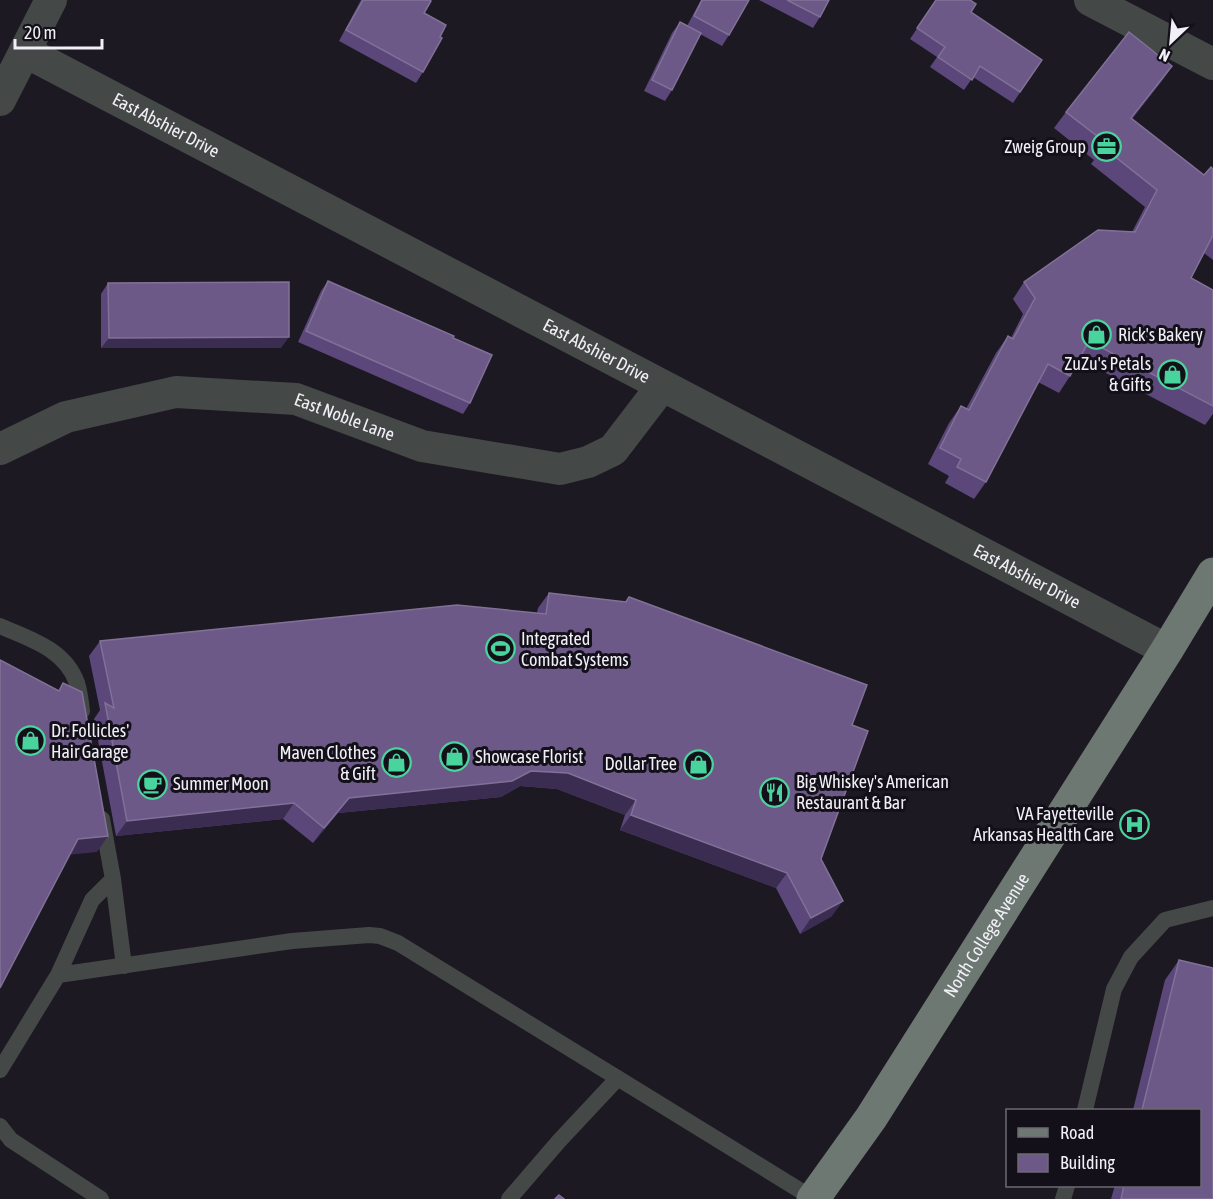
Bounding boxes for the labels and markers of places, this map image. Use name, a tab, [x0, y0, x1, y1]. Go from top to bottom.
office icon: Zweig Group	[1091, 131, 1123, 163]
place label: Zweig Group	[1004, 136, 1086, 157]
shop icon: Rick's Bakery	[1081, 319, 1113, 351]
place label: Rick's Bakery	[1118, 324, 1203, 345]
place label: ZuZu's Petals & Gifts	[1064, 353, 1151, 395]
shop icon: ZuZu's Petals & Gifts	[1156, 358, 1188, 390]
place label: Integrated Combat Systems	[521, 628, 629, 670]
sports icon: Integrated Combat Systems	[484, 633, 516, 665]
place label: Dr. Follicles' Hair Garage	[51, 720, 129, 762]
shop icon: Dr. Follicles' Hair Garage	[14, 725, 46, 757]
shop icon: Showcase Florist	[438, 741, 470, 773]
place label: Maven Clothes & Gift	[279, 742, 376, 784]
place label: Showcase Florist	[475, 746, 583, 767]
shop icon: Maven Clothes & Gift	[381, 747, 413, 779]
shop icon: Dollar Tree	[682, 748, 714, 780]
place label: Dollar Tree	[604, 753, 677, 774]
cafe icon: Summer Moon	[136, 768, 168, 800]
place label: Big Whiskey's American Restaurant & Bar	[796, 771, 949, 813]
place label: Summer Moon	[173, 773, 269, 794]
restaurant icon: Big Whiskey's American Restaurant & Bar	[759, 776, 791, 808]
place label: VA Fayetteville Arkansas Health Care	[973, 803, 1114, 845]
hospital icon: VA Fayetteville Arkansas Health Care	[1119, 808, 1151, 840]

